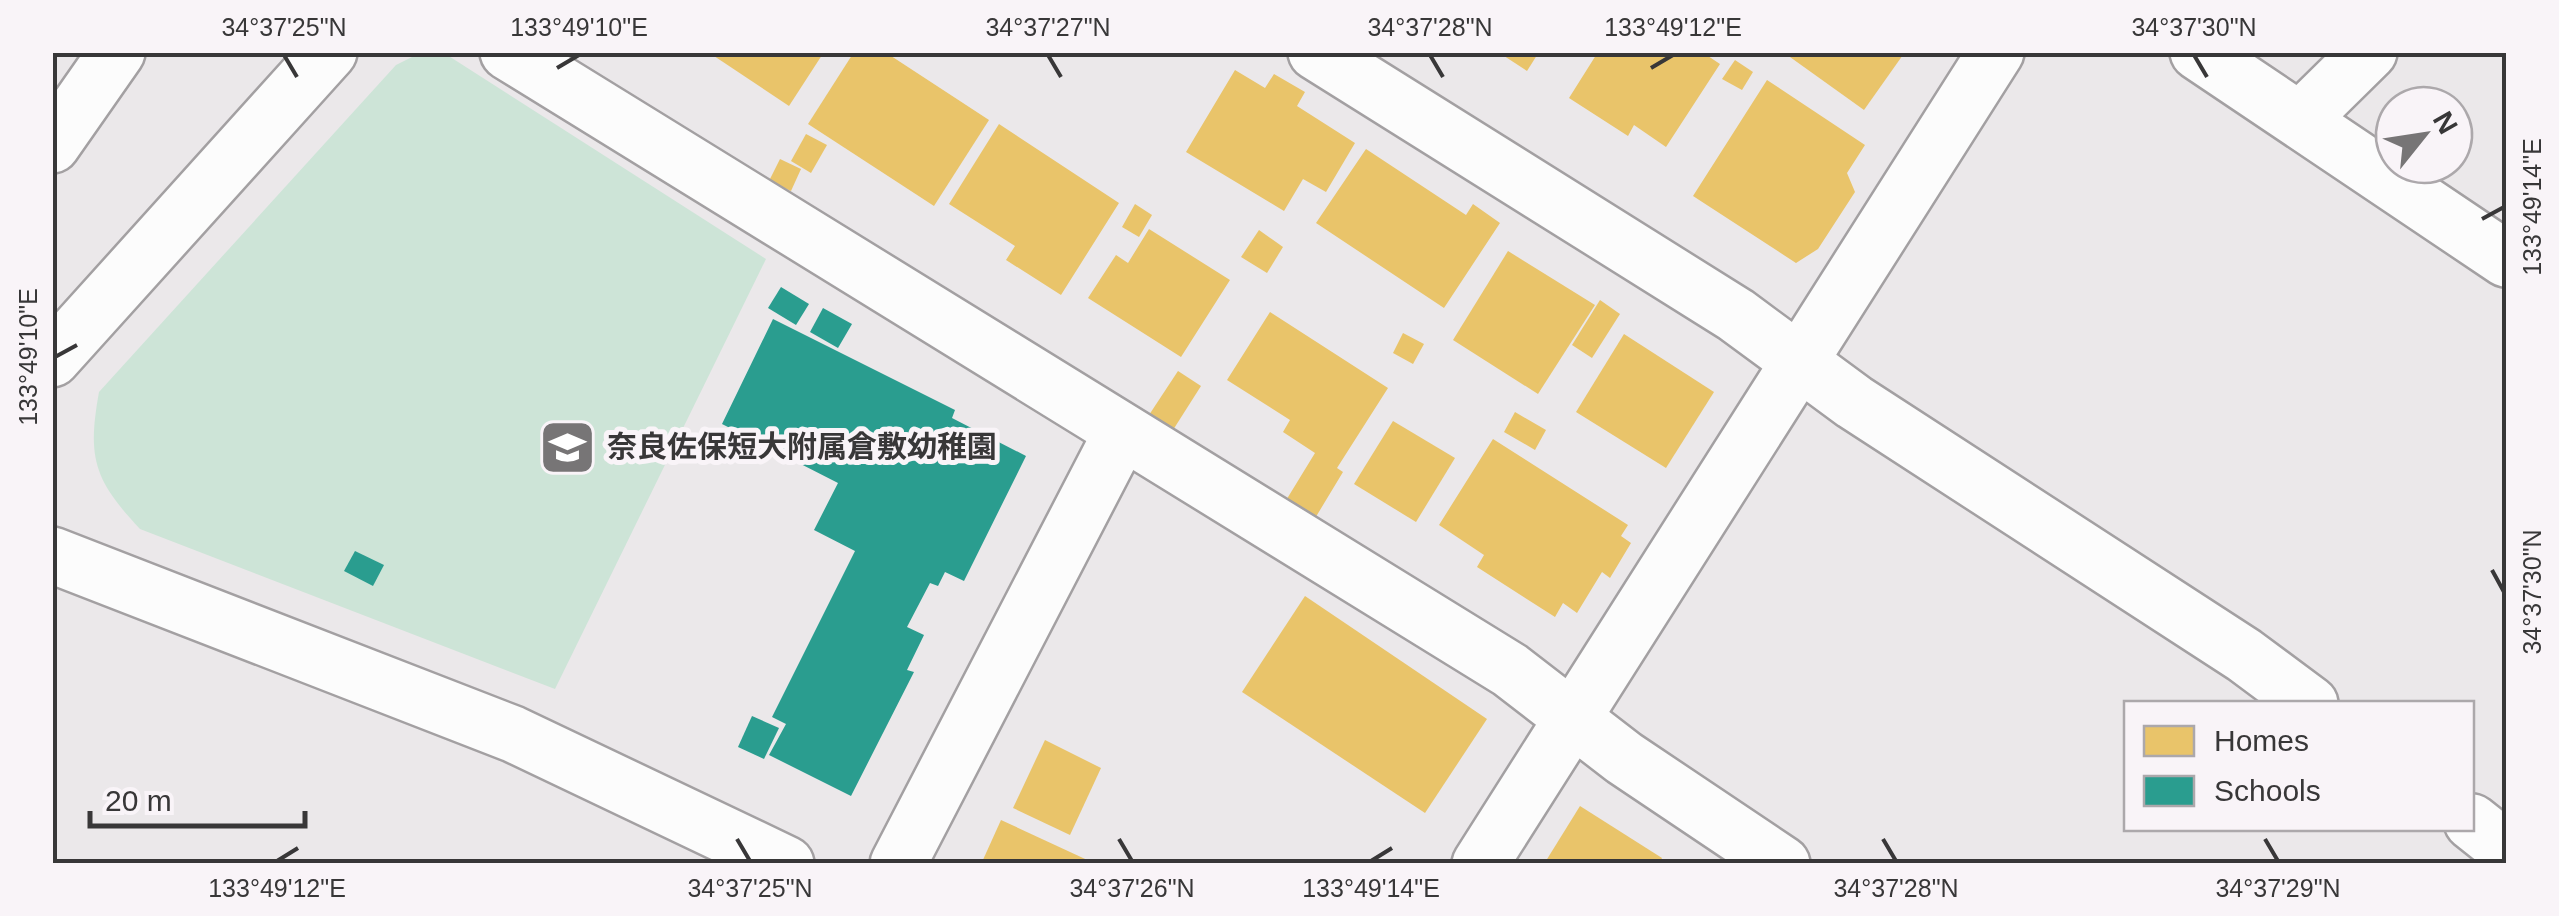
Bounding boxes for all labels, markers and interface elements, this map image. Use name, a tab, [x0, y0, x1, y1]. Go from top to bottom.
text: 34°37'25"N	[221, 13, 347, 41]
text: 133°49'10"E	[510, 13, 648, 41]
text: 34°37'27"N	[985, 13, 1111, 41]
text: 34°37'28"N	[1367, 13, 1493, 41]
text: 133°49'12"E	[1604, 13, 1742, 41]
text: 34°37'30"N	[2131, 13, 2257, 41]
north arrow	[2374, 85, 2474, 185]
text: N	[2427, 106, 2464, 139]
text: 133°49'14"E	[2518, 138, 2546, 276]
text: 133°49'10"E	[14, 288, 42, 426]
school or university icon: 奈良佐保短大附属倉敷幼稚園	[538, 417, 598, 477]
place label: 奈良佐保短大附属倉敷幼稚園	[607, 430, 997, 463]
text: 34°37'30"N	[2518, 529, 2546, 655]
legend	[2124, 701, 2474, 831]
text: Homes	[2214, 724, 2309, 757]
scale bar	[90, 766, 305, 828]
text: Schools	[2214, 774, 2321, 807]
text: 20 m	[105, 784, 172, 817]
text: 133°49'12"E	[208, 874, 346, 902]
text: 34°37'25"N	[687, 874, 813, 902]
text: 34°37'26"N	[1069, 874, 1195, 902]
text: 133°49'14"E	[1302, 874, 1440, 902]
text: 34°37'28"N	[1833, 874, 1959, 902]
text: 34°37'29"N	[2215, 874, 2341, 902]

